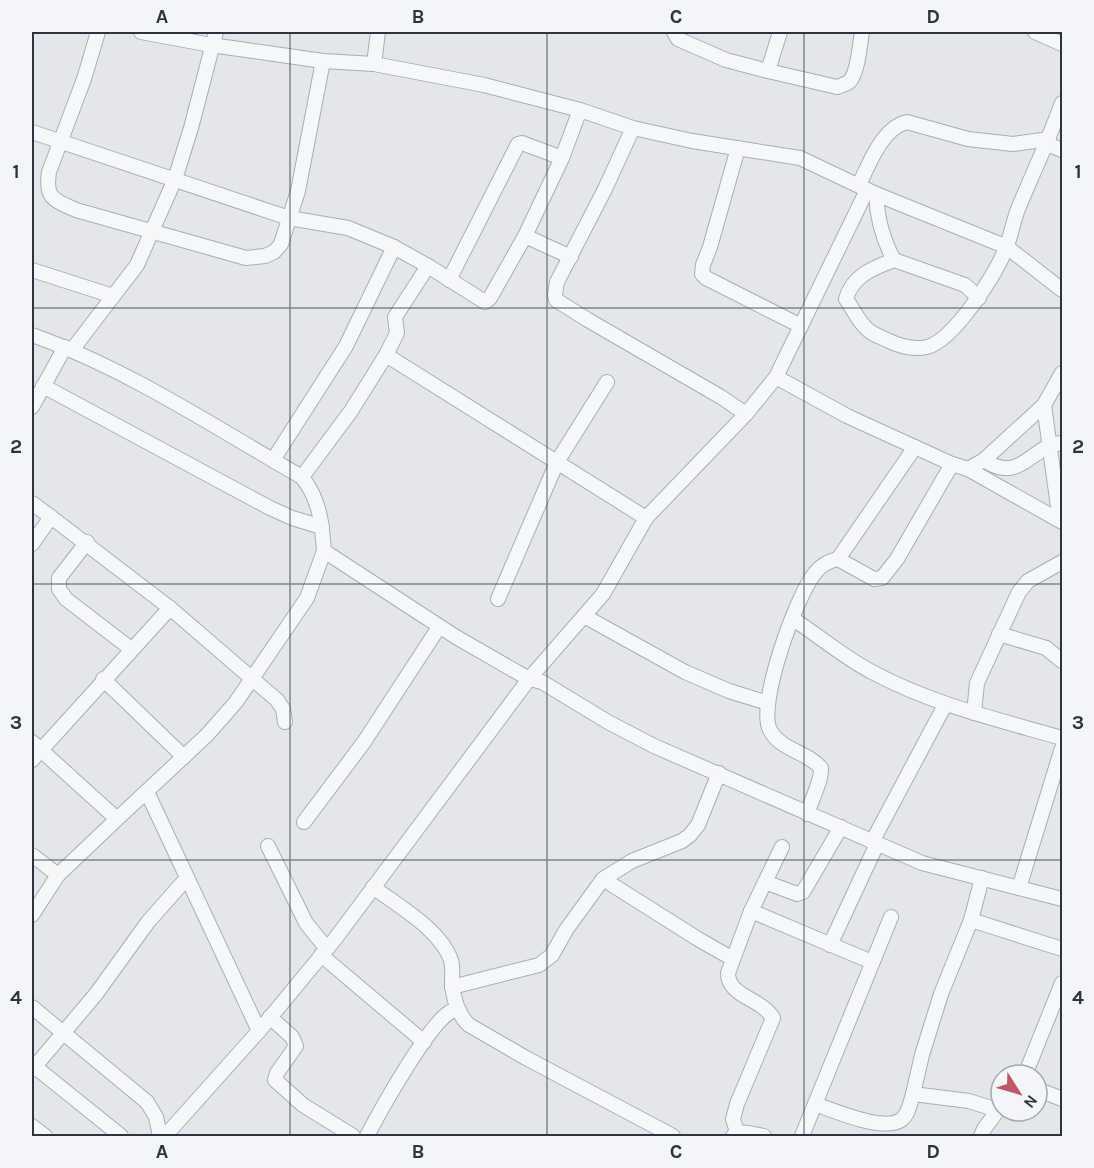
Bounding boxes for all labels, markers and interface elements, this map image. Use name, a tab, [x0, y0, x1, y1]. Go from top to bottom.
text: A	[156, 5, 169, 28]
text: B	[412, 5, 424, 28]
text: C	[670, 5, 682, 28]
text: D	[926, 5, 940, 28]
text: 1	[12, 160, 20, 183]
text: 1	[1074, 160, 1082, 183]
text: 2	[10, 435, 22, 458]
text: 2	[1072, 435, 1084, 458]
text: 3	[10, 711, 22, 734]
text: 3	[1072, 711, 1084, 734]
text: 4	[10, 986, 22, 1009]
text: 4	[1072, 986, 1084, 1009]
north arrow	[989, 1063, 1049, 1123]
text: N	[1020, 1091, 1042, 1112]
text: A	[156, 1140, 169, 1163]
text: B	[412, 1140, 424, 1163]
text: C	[670, 1140, 682, 1163]
text: D	[926, 1140, 940, 1163]

